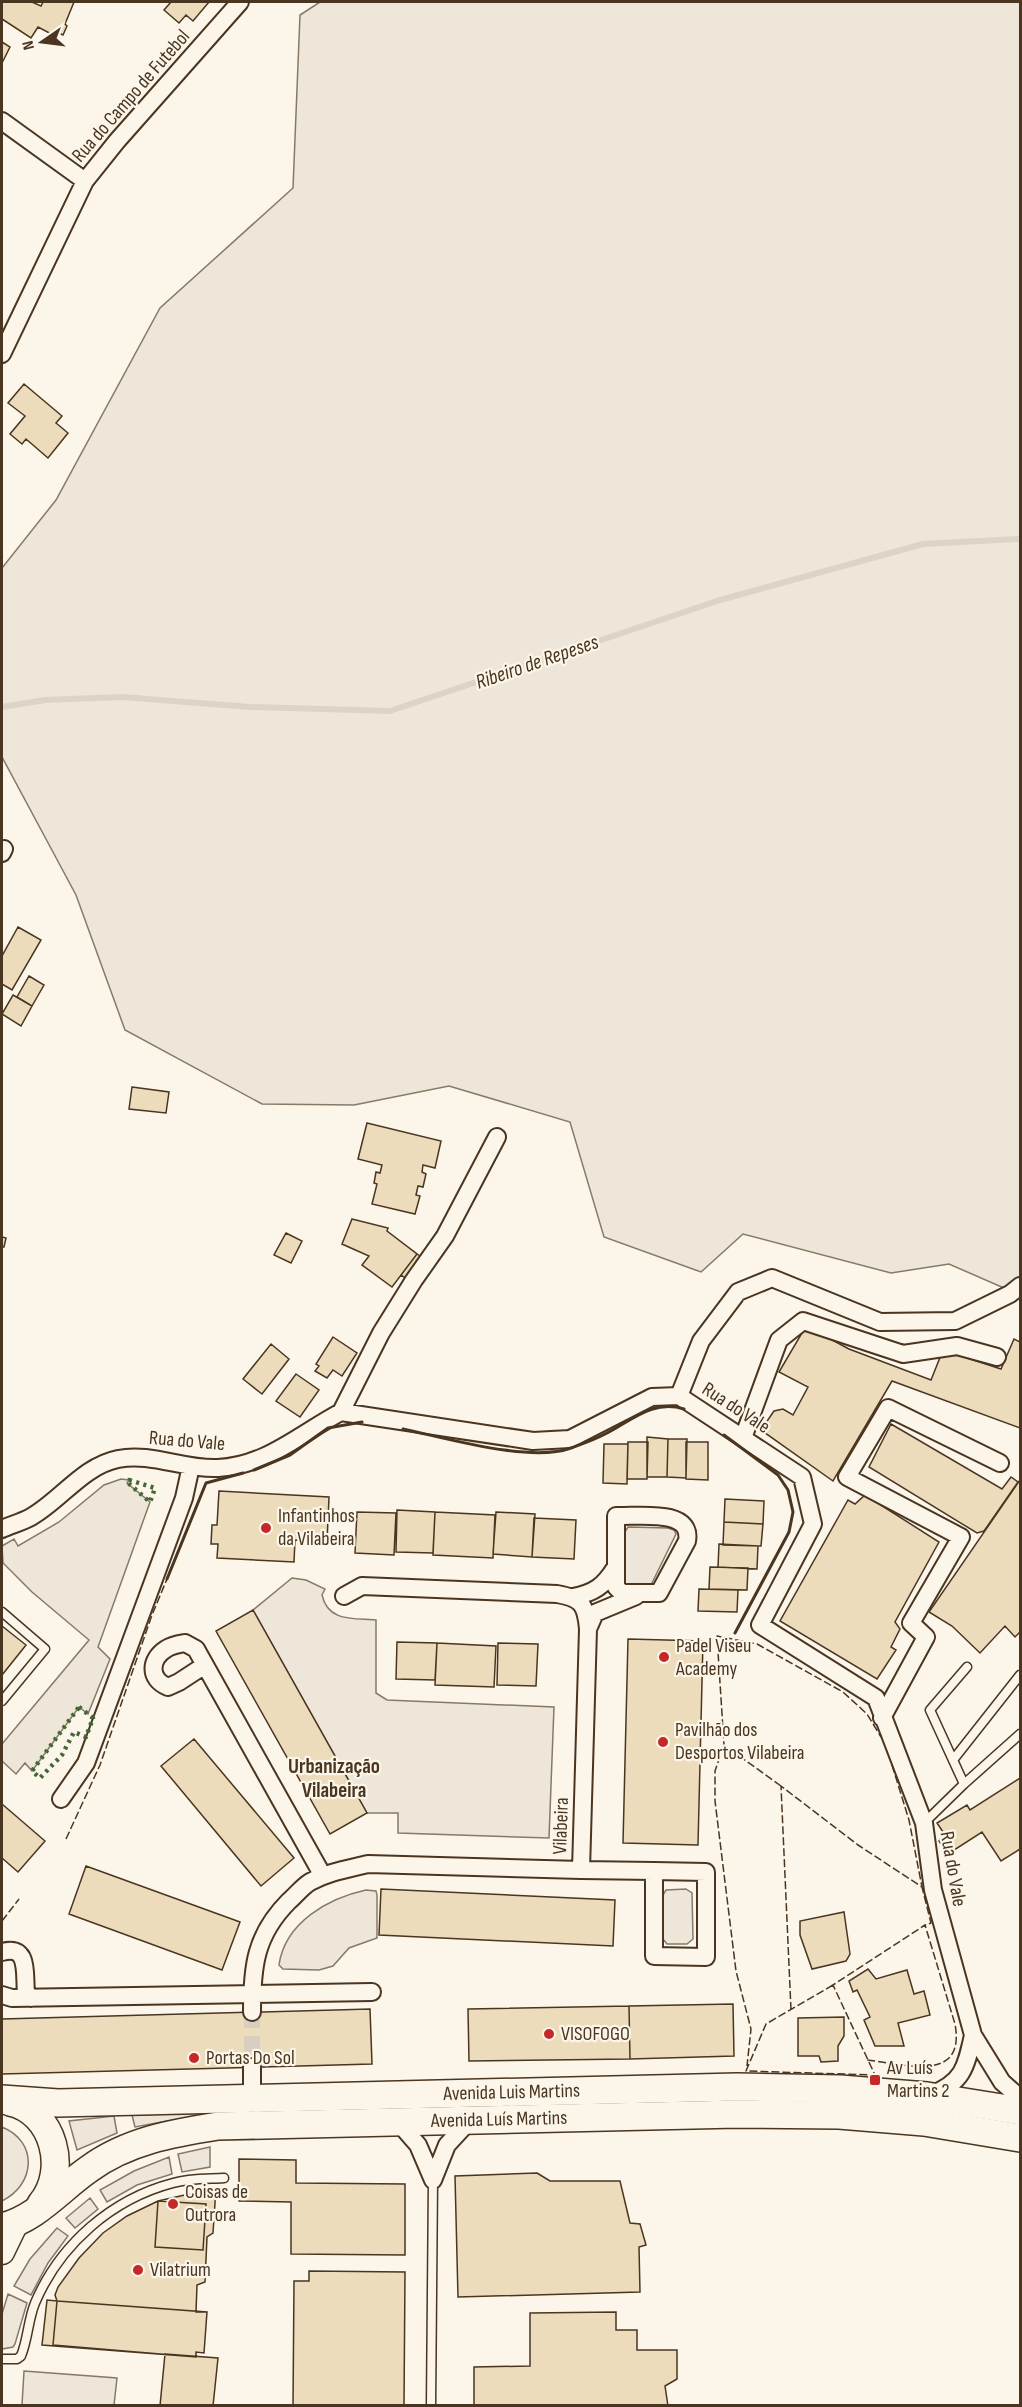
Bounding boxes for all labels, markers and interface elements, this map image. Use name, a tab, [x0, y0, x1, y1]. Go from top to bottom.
north arrow	[12, 12, 72, 72]
street label: Rua do Campo de Futebol	[67, 25, 195, 167]
text: N	[19, 39, 39, 52]
water label: Ribeiro de Repeses	[472, 629, 602, 695]
street label: Rua do Vale	[698, 1377, 774, 1439]
street label: Rua do Vale	[148, 1426, 226, 1456]
place label: Infantinhos da Vilabeira	[278, 1504, 355, 1551]
marker: Infantinhos da Vilabeira	[259, 1521, 273, 1535]
place label: Padel Viseu Academy	[675, 1634, 751, 1681]
marker: Padel Viseu Academy	[657, 1650, 671, 1664]
place label: Pavilhão dos Desportos Vilabeira	[675, 1718, 805, 1765]
marker: Pavilhão dos Desportos Vilabeira	[656, 1735, 670, 1749]
district label: Urbanização Vilabeira	[288, 1754, 380, 1803]
street label: Vilabeira	[548, 1797, 574, 1855]
street label: Rua do Vale	[935, 1829, 971, 1909]
place label: VISOFOGO	[561, 2022, 630, 2046]
marker: VISOFOGO	[542, 2027, 556, 2041]
place label: Portas Do Sol	[206, 2046, 295, 2070]
marker: Portas Do Sol	[187, 2051, 201, 2065]
place label: Av Luís Martins 2	[886, 2056, 950, 2103]
marker: Av Luís Martins 2	[868, 2073, 882, 2087]
street label: Avenida Luis Martins	[442, 2079, 580, 2106]
street label: Avenida Luís Martins	[430, 2106, 568, 2133]
place label: Coisas de Outrora	[185, 2180, 248, 2227]
marker: Coisas de Outrora	[166, 2197, 180, 2211]
place label: Vilatrium	[150, 2258, 211, 2282]
marker: Vilatrium	[131, 2263, 145, 2277]

